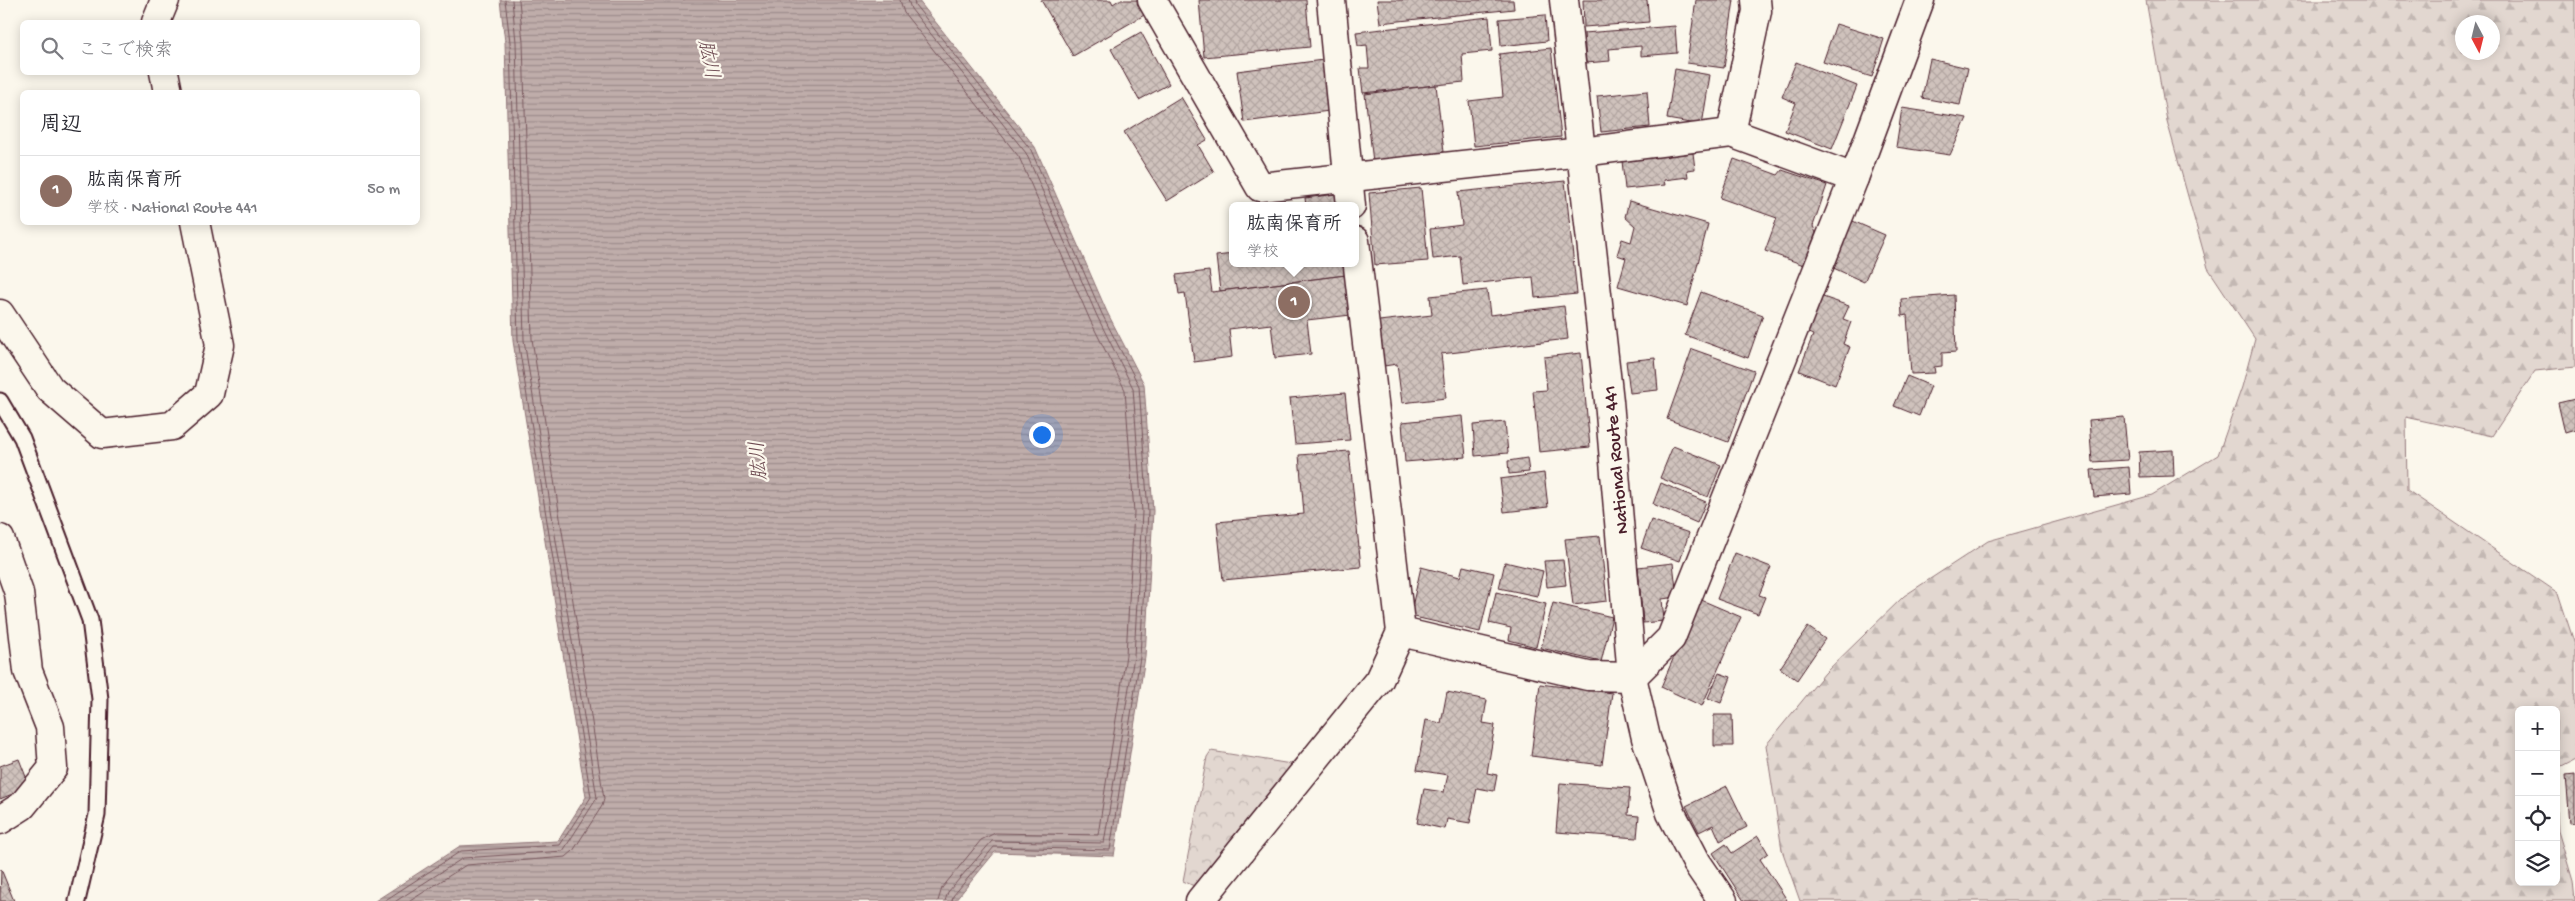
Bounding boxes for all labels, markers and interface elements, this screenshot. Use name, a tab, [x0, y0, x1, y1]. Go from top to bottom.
north arrow	[2455, 15, 2500, 60]
search box	[20, 20, 420, 75]
icon: search	[38, 34, 66, 62]
water label: 肱川	[691, 38, 723, 81]
text: ここで検索	[78, 40, 173, 63]
text: 周辺	[40, 114, 82, 139]
text: 肱南保育所	[87, 170, 182, 193]
text: 1	[53, 181, 59, 200]
text: 50 m	[367, 181, 400, 200]
text: 学校 · National Route 441	[87, 200, 257, 219]
popup	[1229, 202, 1359, 267]
text: 肱南保育所	[1246, 214, 1342, 237]
text: 学校	[1246, 244, 1279, 263]
pin: 1	[1278, 283, 1310, 321]
street label: National Route 441	[1600, 384, 1635, 535]
your location	[1029, 422, 1055, 448]
water label: 肱川	[746, 440, 774, 482]
map controls	[2515, 706, 2560, 886]
button: +	[2515, 706, 2560, 751]
button: −	[2515, 751, 2560, 796]
button: locate	[2515, 796, 2560, 841]
button: layers	[2515, 841, 2560, 886]

